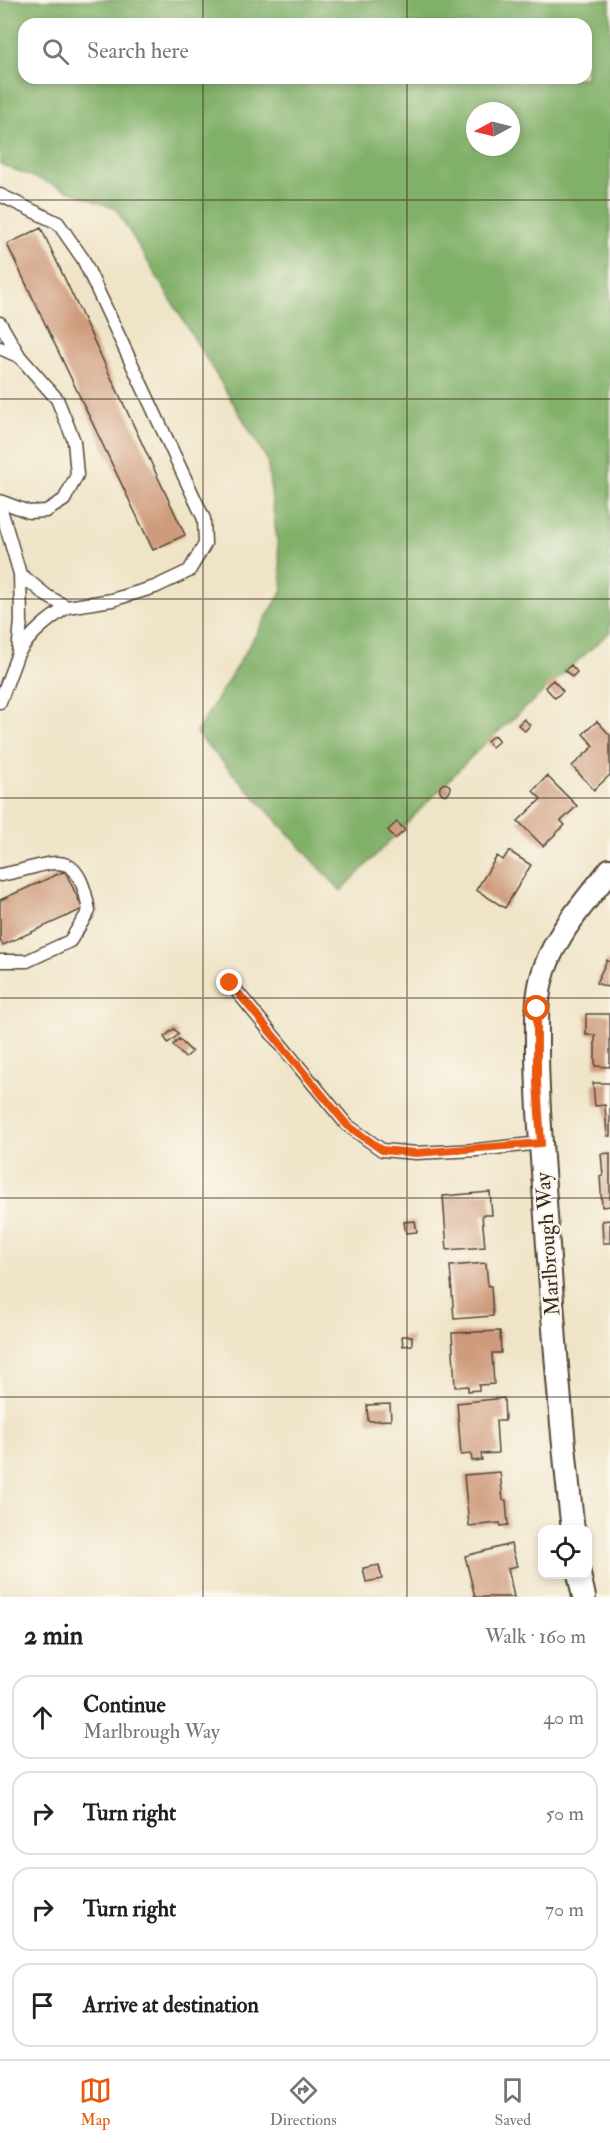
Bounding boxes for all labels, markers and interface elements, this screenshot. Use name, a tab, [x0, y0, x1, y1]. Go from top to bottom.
search box	[18, 18, 592, 84]
icon: search	[39, 35, 72, 68]
text: Search here	[87, 37, 189, 65]
north arrow	[466, 102, 520, 156]
route end	[216, 969, 242, 995]
route start	[523, 995, 549, 1021]
street label: Marlbrough Way	[529, 1171, 566, 1317]
map controls	[538, 1525, 592, 1579]
button: locate	[538, 1525, 592, 1579]
text: 2 min	[24, 1620, 83, 1652]
text: Walk · 160 m	[485, 1624, 586, 1649]
text: Continue	[83, 1691, 166, 1719]
icon: ahead	[26, 1701, 59, 1734]
text: 40 m	[543, 1705, 584, 1730]
text: Marlbrough Way	[83, 1719, 220, 1744]
icon: right	[26, 1797, 59, 1830]
text: Turn right	[83, 1799, 176, 1827]
text: 50 m	[545, 1801, 584, 1826]
icon: right	[26, 1893, 59, 1926]
text: Turn right	[83, 1895, 176, 1923]
text: 70 m	[545, 1897, 584, 1922]
icon: arrive	[26, 1989, 59, 2022]
text: Arrive at destination	[83, 1991, 259, 2019]
tab: Map	[79, 2074, 112, 2130]
tab: Directions	[270, 2074, 337, 2130]
tab: Saved	[495, 2074, 531, 2130]

